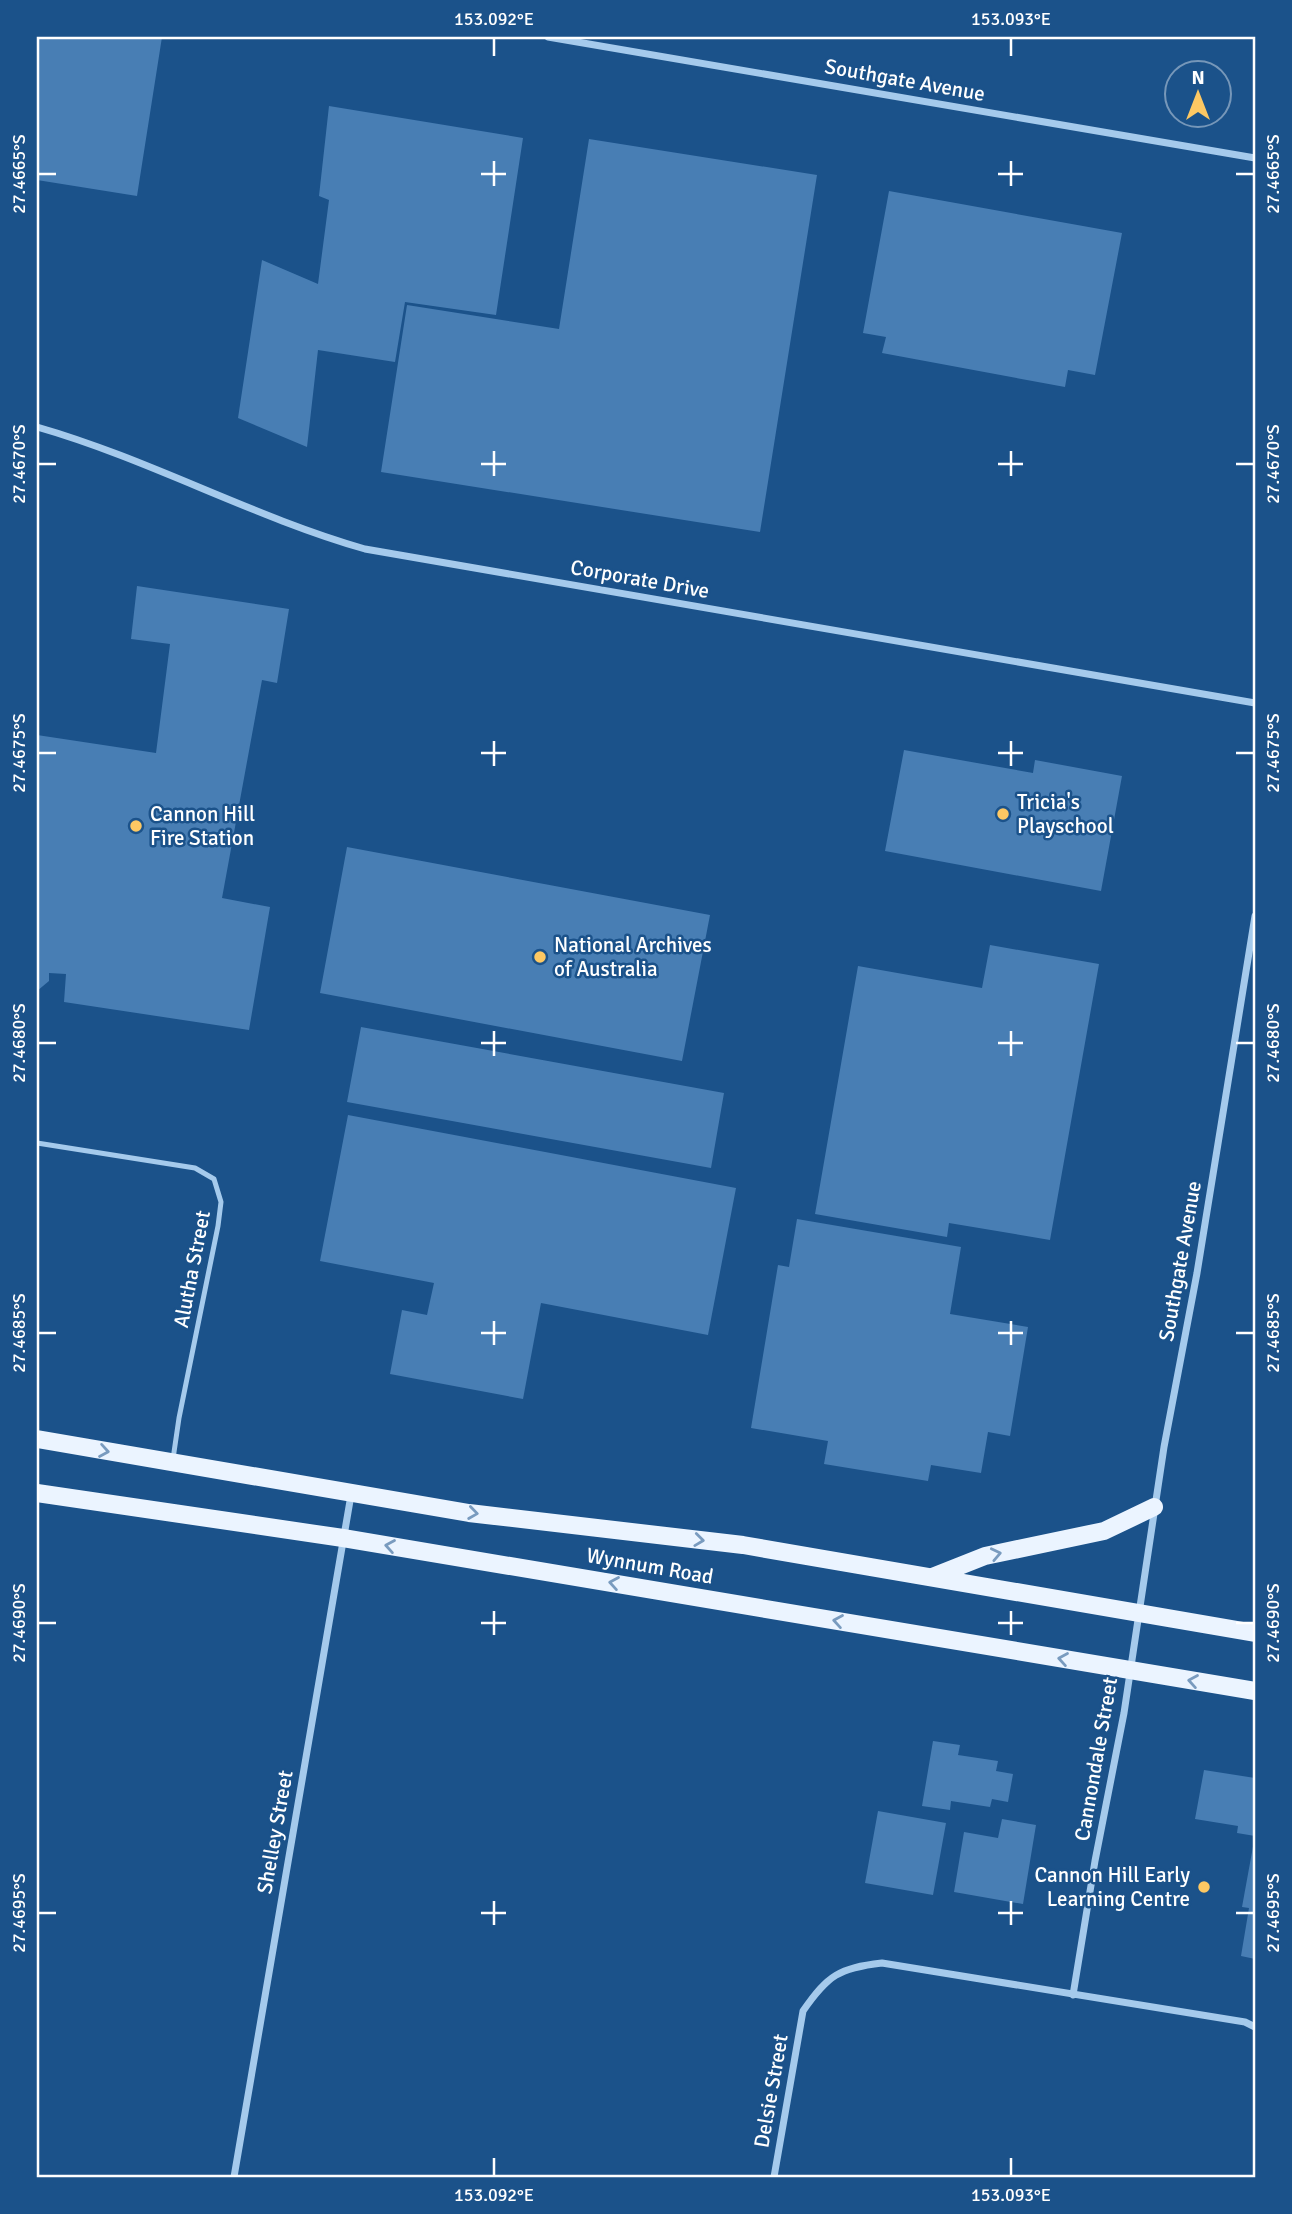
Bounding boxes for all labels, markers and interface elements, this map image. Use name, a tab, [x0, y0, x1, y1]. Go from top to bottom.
text: 153.092°E	[454, 8, 534, 30]
text: 153.093°E	[971, 8, 1051, 30]
street label: Southgate Avenue	[823, 53, 987, 107]
north arrow	[1162, 60, 1232, 130]
text: N	[1191, 66, 1205, 90]
text: 27.4665°S	[8, 134, 30, 214]
text: 27.4665°S	[1262, 134, 1284, 214]
text: 27.4670°S	[8, 424, 30, 504]
text: 27.4670°S	[1262, 424, 1284, 504]
street label: Corporate Drive	[569, 554, 711, 604]
text: 27.4675°S	[8, 713, 30, 793]
text: 27.4675°S	[1262, 713, 1284, 793]
place label: Tricia's Playschool	[1017, 789, 1114, 839]
place label: Cannon Hill Fire Station	[150, 801, 255, 851]
marker: Tricia's Playschool	[995, 806, 1011, 822]
marker: Cannon Hill Fire Station	[128, 818, 144, 834]
place label: National Archives of Australia	[554, 932, 712, 982]
marker: National Archives of Australia	[532, 949, 548, 965]
text: 27.4680°S	[8, 1003, 30, 1083]
text: 27.4680°S	[1262, 1003, 1284, 1083]
street label: Southgate Avenue	[1153, 1179, 1207, 1343]
street label: Alutha Street	[168, 1208, 216, 1330]
text: 27.4685°S	[8, 1293, 30, 1373]
text: 27.4685°S	[1262, 1293, 1284, 1373]
one-way arrow	[98, 1443, 110, 1458]
one-way arrow	[467, 1506, 479, 1521]
one-way arrow	[693, 1532, 705, 1547]
one-way arrow	[384, 1539, 396, 1554]
street label: Wynnum Road	[585, 1542, 715, 1590]
one-way arrow	[990, 1547, 1002, 1562]
one-way arrow	[608, 1576, 620, 1591]
text: 27.4690°S	[8, 1583, 30, 1663]
text: 27.4690°S	[1262, 1583, 1284, 1663]
one-way arrow	[833, 1614, 844, 1629]
one-way arrow	[1057, 1652, 1069, 1667]
one-way arrow	[1187, 1674, 1199, 1689]
street label: Cannondale Street	[1069, 1675, 1123, 1843]
street label: Shelley Street	[251, 1768, 299, 1896]
place label: Cannon Hill Early Learning Centre	[1034, 1862, 1190, 1912]
text: 27.4695°S	[8, 1873, 30, 1953]
text: 27.4695°S	[1262, 1873, 1284, 1953]
marker: Cannon Hill Early Learning Centre	[1196, 1879, 1212, 1895]
street label: Delsie Street	[748, 2032, 794, 2150]
text: 153.092°E	[454, 2184, 534, 2206]
text: 153.093°E	[971, 2184, 1051, 2206]

